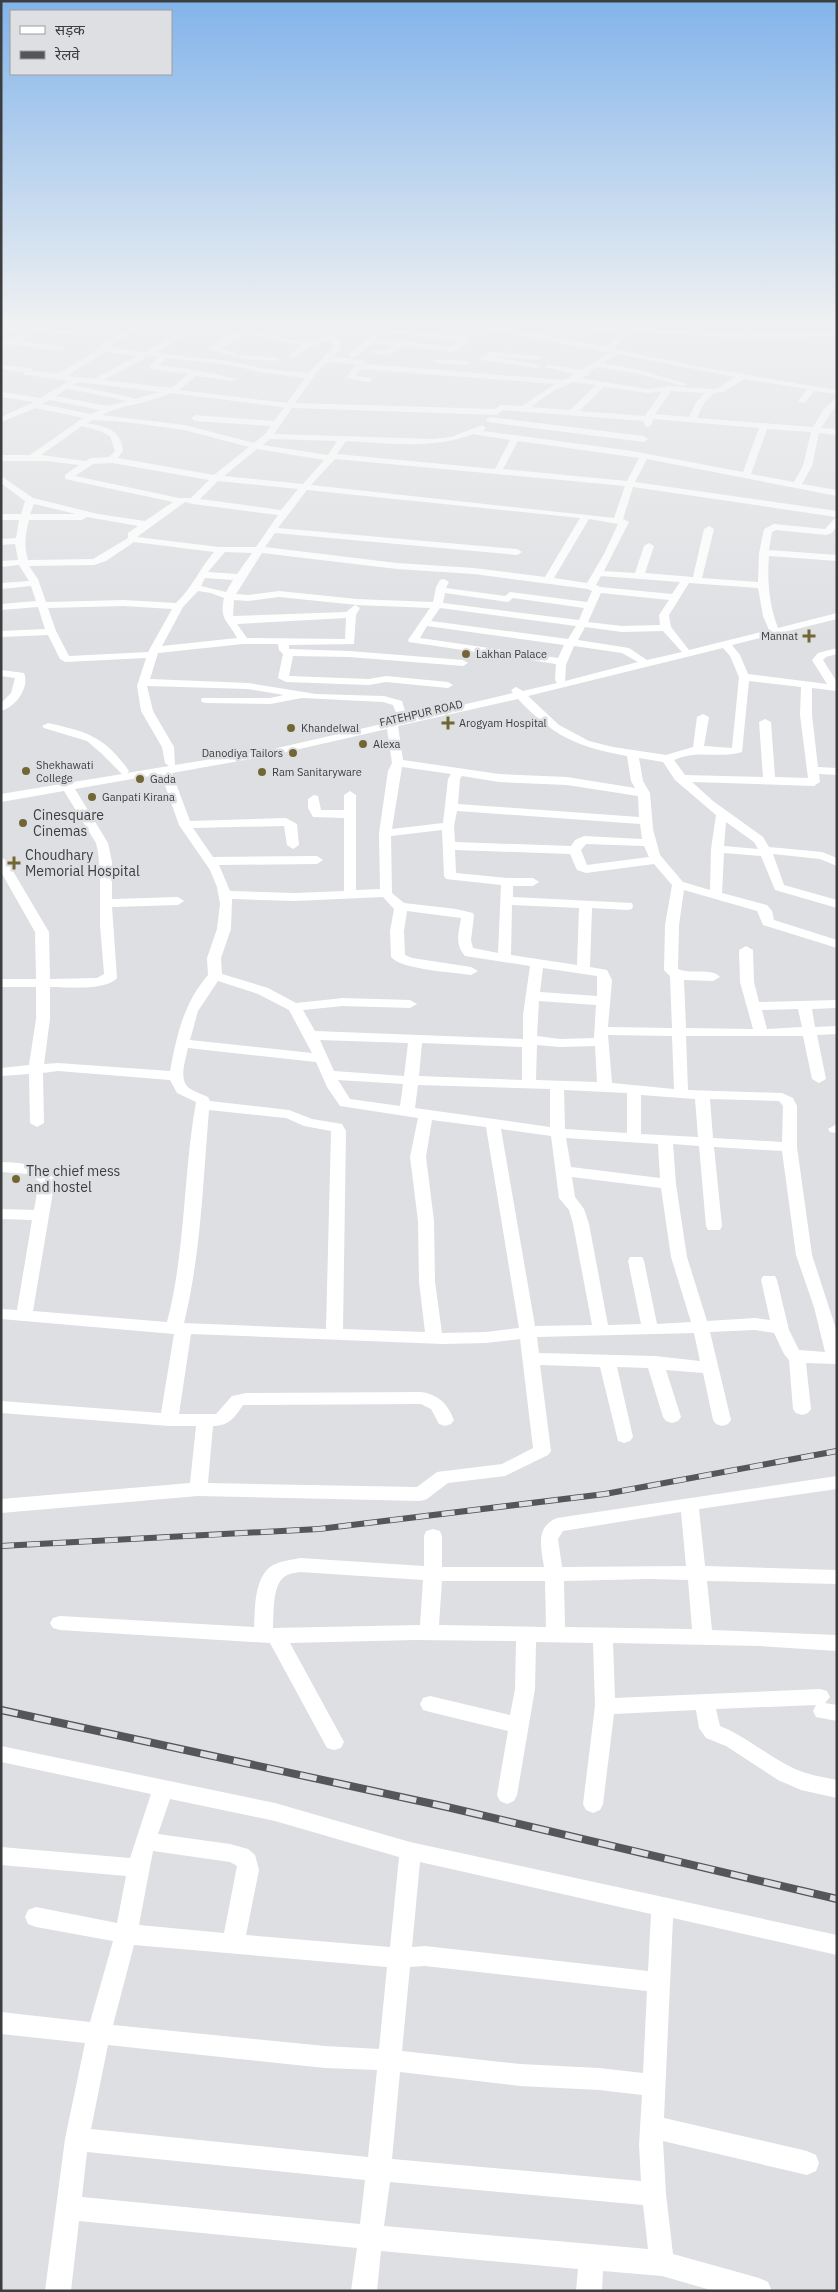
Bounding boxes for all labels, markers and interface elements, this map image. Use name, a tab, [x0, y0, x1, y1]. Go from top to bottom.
legend	[10, 10, 172, 75]
text: सड़क	[55, 20, 85, 39]
text: रेलवे	[54, 45, 80, 64]
place label: Mannat	[761, 629, 798, 643]
marker: Mannat	[802, 629, 816, 643]
place label: Lakhan Palace	[476, 647, 547, 661]
marker: Lakhan Palace	[460, 648, 472, 660]
street label: FATEHPUR ROAD	[378, 697, 464, 729]
marker: Arogyam Hospital	[441, 716, 455, 730]
place label: Arogyam Hospital	[459, 716, 547, 730]
place label: Khandelwal	[301, 721, 359, 735]
marker: Khandelwal	[285, 722, 297, 734]
place label: Alexa	[373, 737, 401, 751]
marker: Alexa	[357, 738, 369, 750]
place label: Danodiya Tailors	[202, 746, 283, 760]
marker: Danodiya Tailors	[287, 747, 299, 759]
place label: Shekhawati College	[36, 758, 93, 785]
marker: Shekhawati College	[20, 765, 32, 777]
place label: Ram Sanitaryware	[272, 765, 362, 779]
marker: Ram Sanitaryware	[256, 766, 268, 778]
place label: Gada	[150, 772, 176, 786]
marker: Gada	[134, 773, 146, 785]
place label: Ganpati Kirana	[102, 790, 175, 804]
marker: Ganpati Kirana	[86, 791, 98, 803]
place label: Cinesquare Cinemas	[33, 806, 104, 840]
marker: Cinesquare Cinemas	[17, 817, 29, 829]
place label: Choudhary Memorial Hospital	[25, 846, 140, 880]
marker: Choudhary Memorial Hospital	[7, 856, 21, 870]
place label: The chief mess and hostel	[26, 1162, 121, 1196]
marker: The chief mess and hostel	[10, 1173, 22, 1185]

